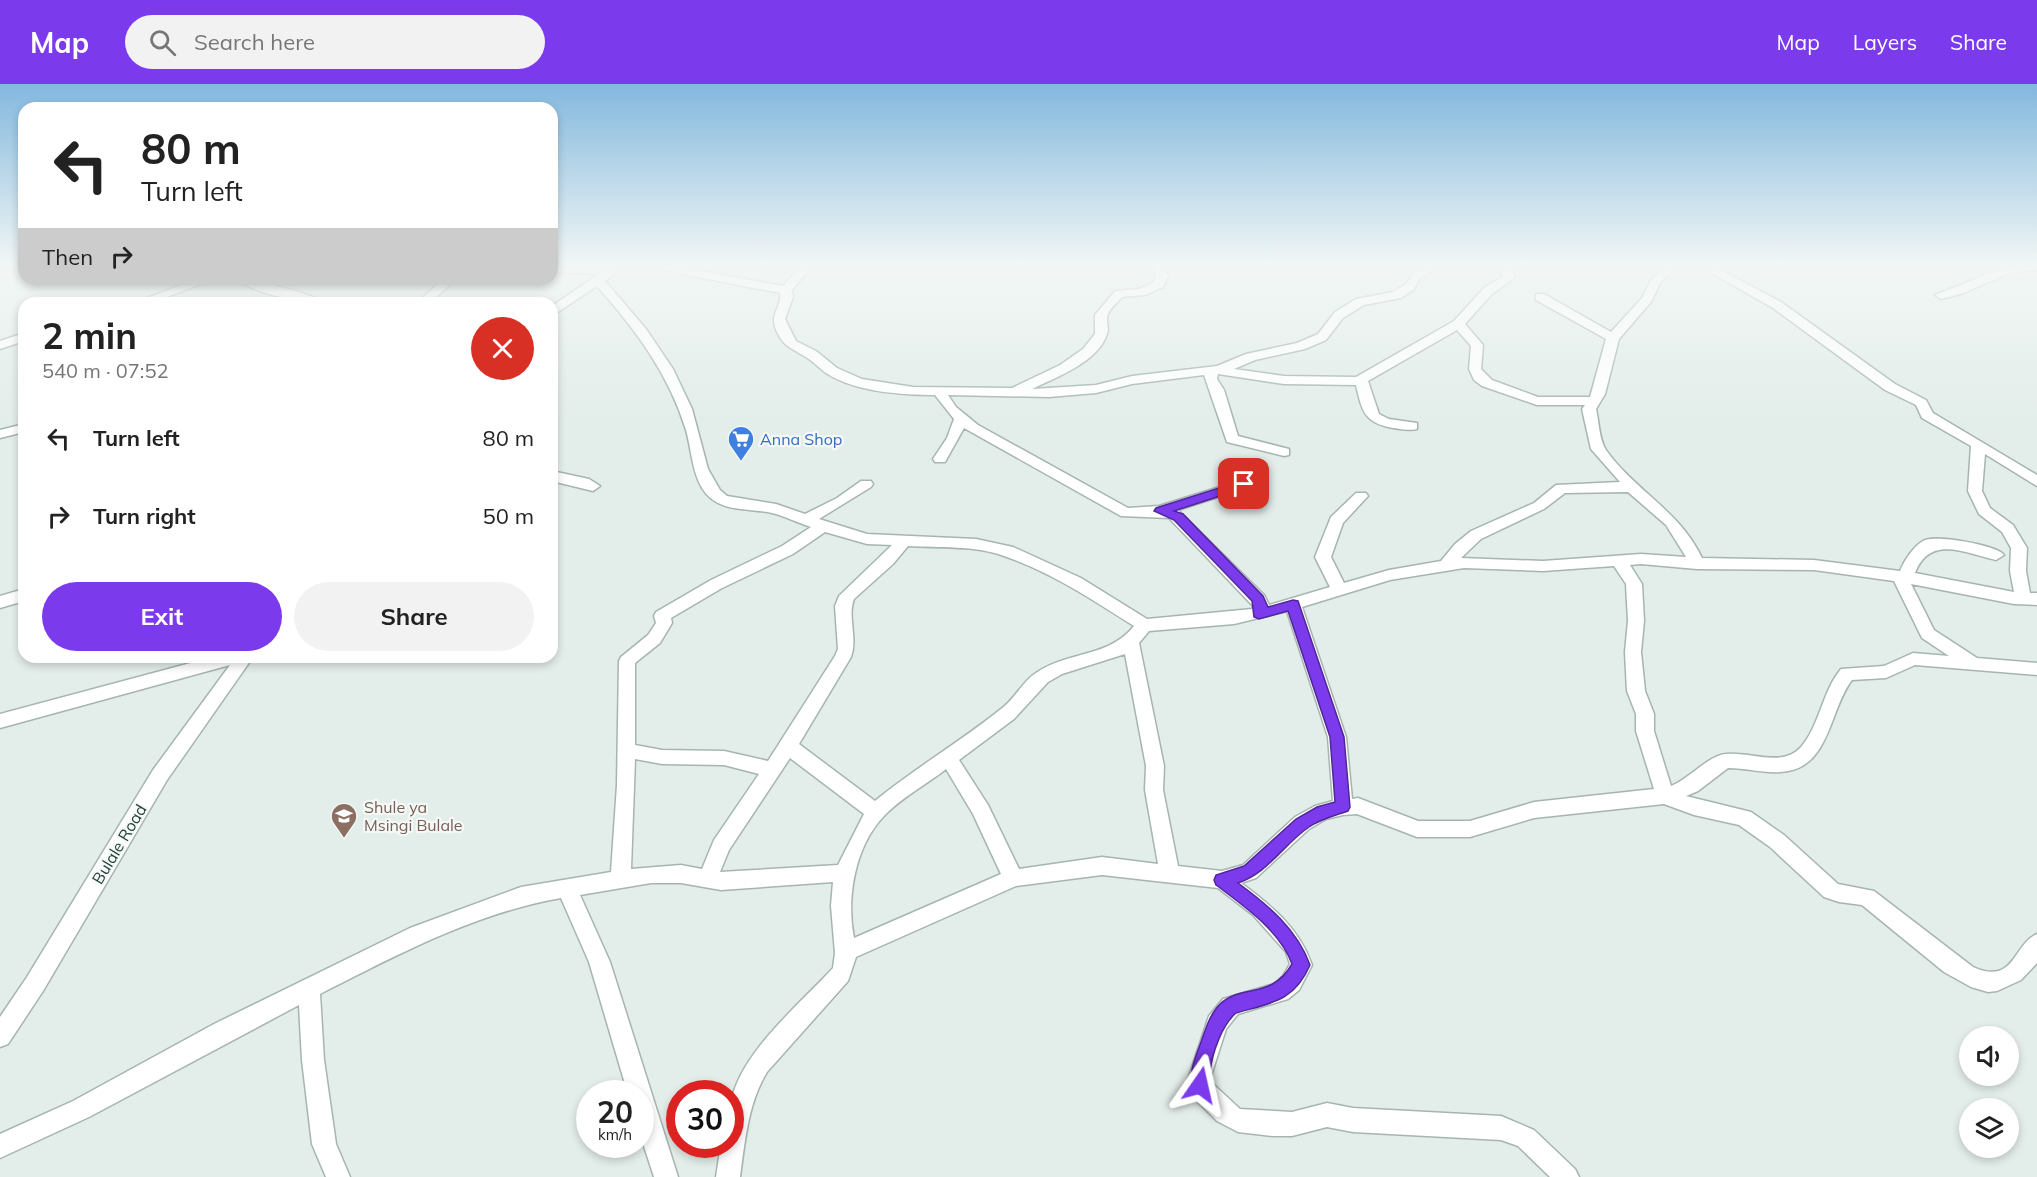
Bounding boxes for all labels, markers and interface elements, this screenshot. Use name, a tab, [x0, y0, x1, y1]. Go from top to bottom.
search box	[125, 15, 545, 69]
text: Map	[30, 25, 89, 60]
icon: search	[146, 26, 179, 59]
text: Search here	[194, 28, 315, 56]
text: Map	[1777, 29, 1820, 55]
text: Layers	[1853, 29, 1917, 55]
text: Share	[1950, 29, 2007, 55]
text: 80 m	[141, 122, 241, 175]
icon: left	[42, 126, 120, 204]
text: Turn left	[141, 174, 243, 208]
icon: right	[105, 240, 138, 273]
text: Then	[42, 243, 93, 271]
text: 2 min	[42, 313, 137, 358]
button: close	[471, 317, 534, 380]
text: 540 m · 07:52	[42, 358, 168, 383]
icon: left	[42, 422, 75, 455]
text: Turn left	[93, 424, 180, 452]
text: 80 m	[483, 424, 534, 452]
supermarket icon: Anna Shop	[726, 424, 756, 462]
place label: Anna Shop	[760, 429, 842, 449]
pin	[1218, 458, 1269, 509]
icon: arrive	[1227, 467, 1260, 500]
icon: right	[42, 500, 75, 533]
text: Turn right	[93, 502, 196, 530]
text: 50 m	[483, 502, 534, 530]
button: Exit	[42, 582, 282, 651]
button: Share	[294, 582, 534, 651]
place label: Shule ya Msingi Bulale	[364, 797, 463, 835]
street label: Bulale Road	[87, 801, 151, 887]
school or university icon: Shule ya Msingi Bulale	[329, 801, 359, 839]
map controls	[1959, 1026, 2019, 1158]
button: sound	[1959, 1026, 2019, 1086]
position arrow	[1168, 1053, 1232, 1117]
speed limit sign: 30	[666, 1080, 744, 1158]
text: 20	[597, 1093, 633, 1131]
button: layers	[1959, 1098, 2019, 1158]
text: km/h	[598, 1125, 632, 1144]

